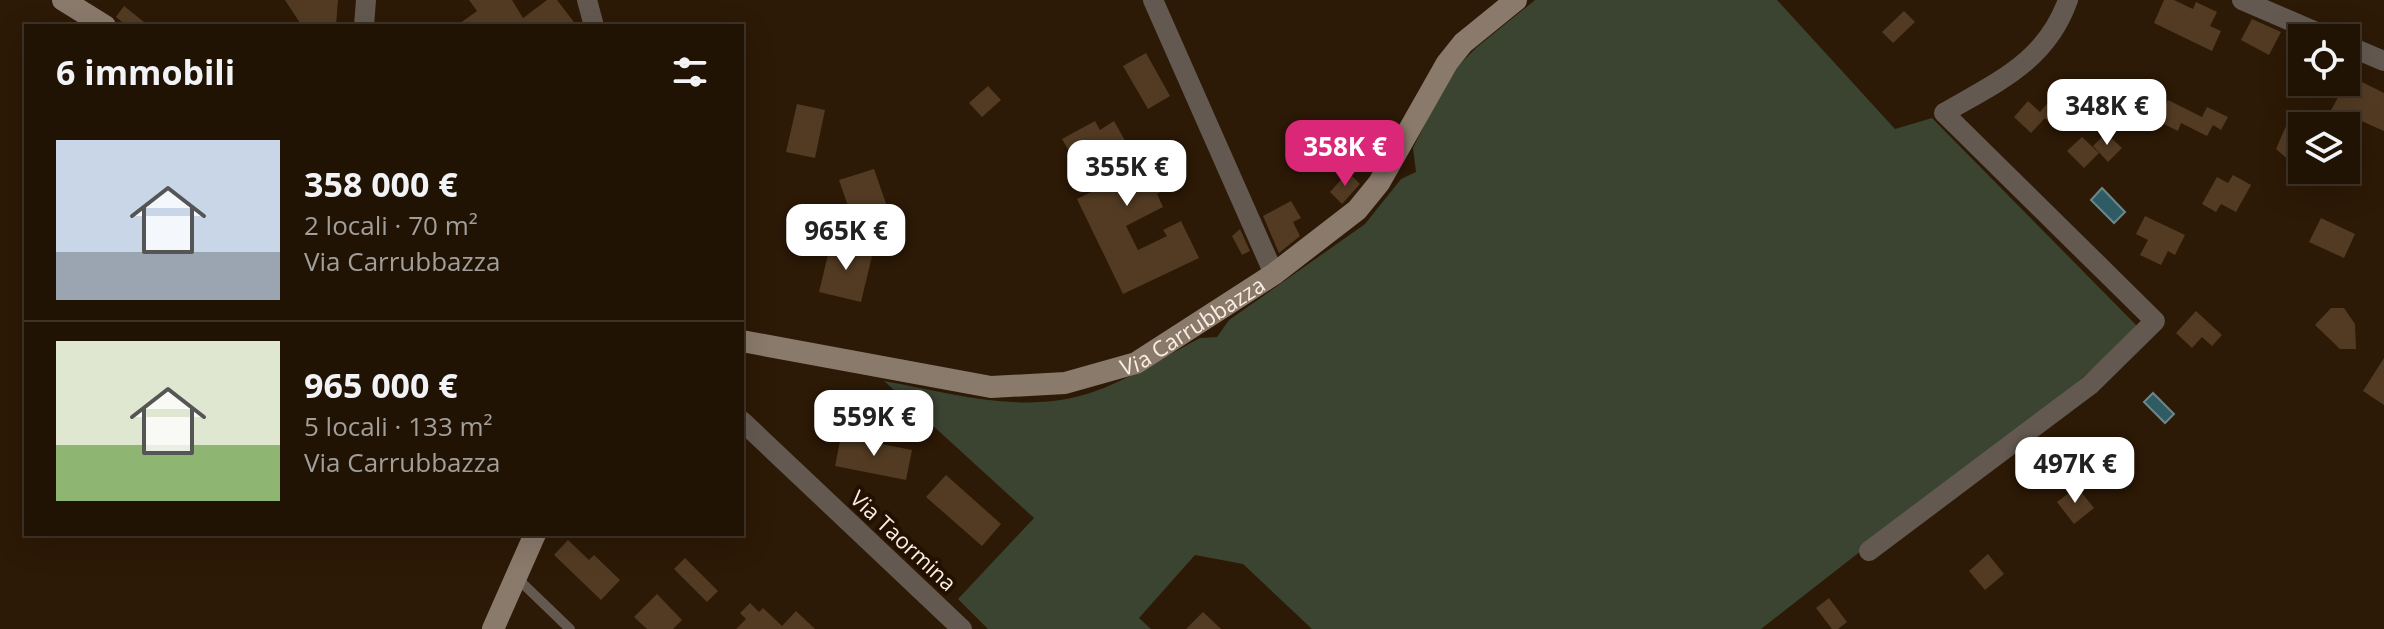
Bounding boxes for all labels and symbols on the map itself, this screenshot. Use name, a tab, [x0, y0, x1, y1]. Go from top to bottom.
pin: 348K €	[2042, 79, 2172, 147]
pin: 358K €	[1280, 120, 1410, 188]
pin: 355K €	[1062, 140, 1192, 208]
pin: 965K €	[781, 204, 911, 272]
street label: Via Carrubbazza	[1116, 269, 1270, 382]
pin: 559K €	[809, 390, 939, 458]
pin: 497K €	[2010, 437, 2140, 505]
street label: Via Taormina	[844, 483, 964, 597]

